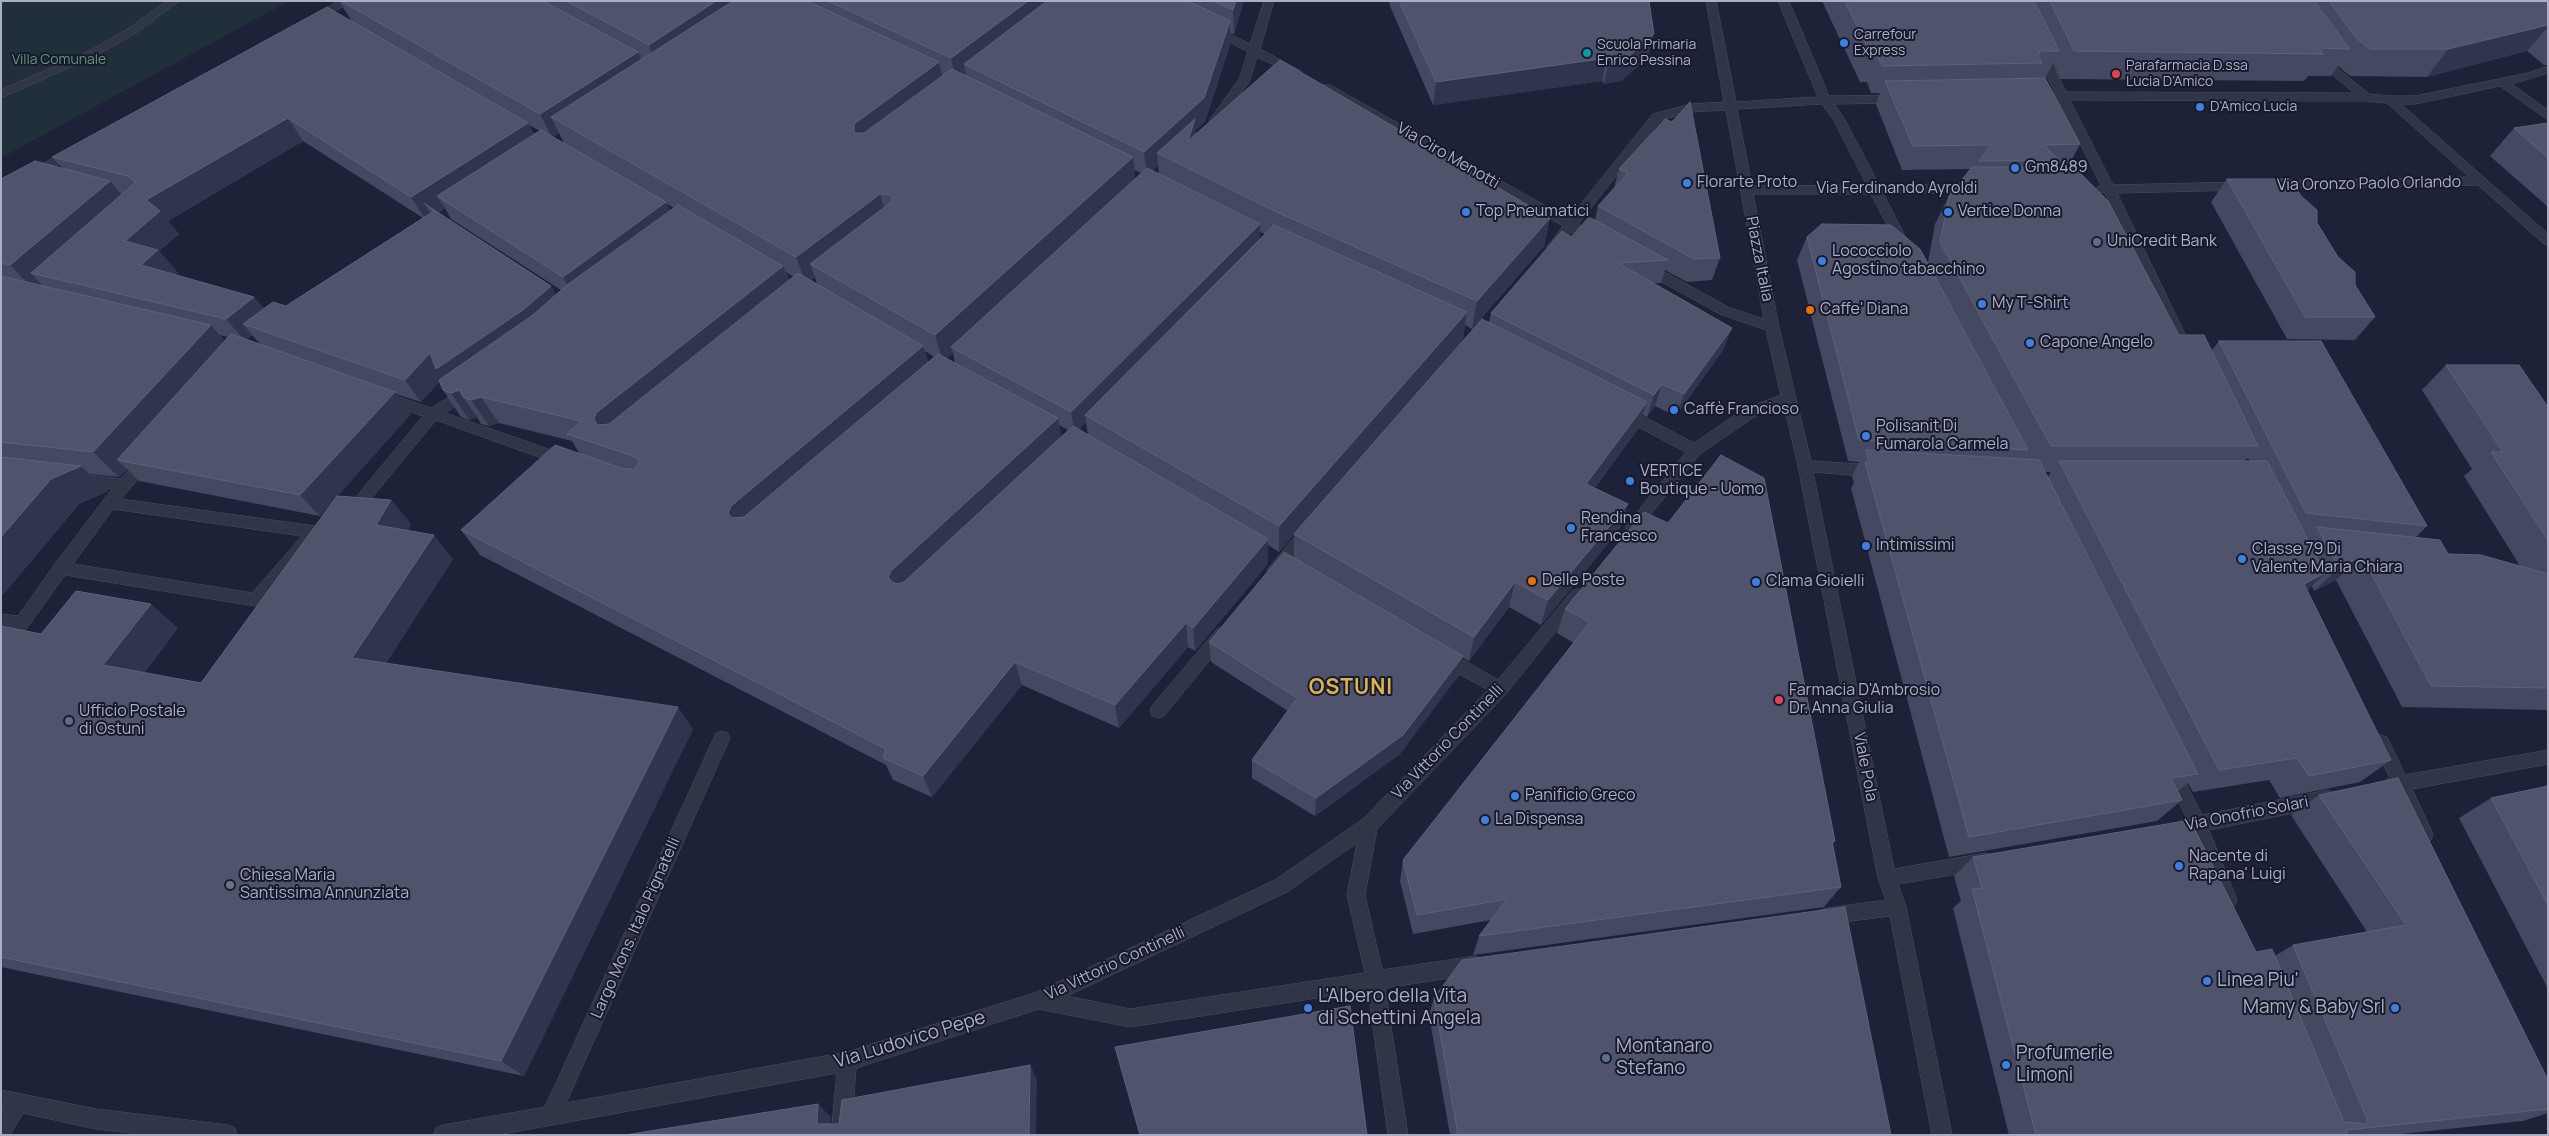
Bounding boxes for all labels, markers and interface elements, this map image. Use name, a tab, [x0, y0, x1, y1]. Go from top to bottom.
place label: Carrefour Express	[1854, 27, 1916, 59]
place label: Scuola Primaria Enrico Pessina	[1597, 37, 1696, 70]
marker: Carrefour Express	[1838, 37, 1850, 49]
marker: Scuola Primaria Enrico Pessina	[1581, 47, 1593, 59]
park label: Villa Comunale	[12, 52, 106, 68]
place label: Parafarmacia D.ssa Lucia D'Amico	[2126, 58, 2248, 90]
marker: Parafarmacia D.ssa Lucia D'Amico	[2110, 68, 2122, 80]
place label: D'Amico Lucia	[2210, 99, 2297, 115]
marker: D'Amico Lucia	[2194, 101, 2206, 113]
street label: Via Ciro Menotti	[1393, 119, 1503, 193]
place label: Gm8489	[2025, 158, 2088, 178]
marker: Gm8489	[2009, 162, 2021, 174]
place label: Florarte Proto	[1697, 173, 1797, 193]
street label: Via Oronzo Paolo Orlando	[2277, 173, 2461, 195]
marker: Florarte Proto	[1681, 177, 1693, 189]
street label: Via Ferdinando Ayroldi	[1817, 179, 1977, 199]
place label: Top Pneumatici	[1476, 202, 1589, 222]
place label: Vertice Donna	[1958, 202, 2061, 222]
marker: Top Pneumatici	[1460, 206, 1472, 218]
marker: Vertice Donna	[1942, 206, 1954, 218]
street label: Piazza Italia	[1741, 215, 1777, 303]
place label: UniCredit Bank	[2107, 232, 2217, 252]
marker: UniCredit Bank	[2091, 236, 2103, 248]
place label: Lococciolo Agostino tabacchino	[1832, 242, 1985, 280]
marker: Lococciolo Agostino tabacchino	[1816, 255, 1828, 267]
place label: My T-Shirt	[1992, 294, 2069, 314]
marker: My T-Shirt	[1976, 298, 1988, 310]
place label: Caffe' Diana	[1820, 300, 1908, 320]
marker: Caffe' Diana	[1804, 304, 1816, 316]
place label: Capone Angelo	[2040, 333, 2153, 353]
marker: Capone Angelo	[2024, 337, 2036, 349]
place label: Caffè Francioso	[1684, 400, 1799, 420]
marker: Caffè Francioso	[1668, 404, 1680, 416]
place label: Polisanit Di Fumarola Carmela	[1876, 417, 2009, 455]
marker: Polisanit Di Fumarola Carmela	[1860, 430, 1872, 442]
place label: VERTICE Boutique - Uomo	[1640, 462, 1764, 500]
marker: VERTICE Boutique - Uomo	[1624, 475, 1636, 487]
place label: Rendina Francesco	[1581, 509, 1657, 547]
marker: Rendina Francesco	[1565, 522, 1577, 534]
place label: Intimissimi	[1876, 536, 1955, 556]
marker: Intimissimi	[1860, 540, 1872, 552]
place label: Classe 79 Di Valente Maria Chiara	[2252, 540, 2403, 578]
marker: Classe 79 Di Valente Maria Chiara	[2236, 553, 2248, 565]
place label: Delle Poste	[1542, 571, 1625, 591]
place label: Clama Gioielli	[1766, 572, 1865, 592]
marker: Delle Poste	[1526, 575, 1538, 587]
marker: Clama Gioielli	[1750, 576, 1762, 588]
district label: OSTUNI	[1308, 675, 1394, 701]
street label: Via Vittorio Continelli	[1388, 681, 1508, 803]
place label: Farmacia D'Ambrosio Dr. Anna Giulia	[1789, 681, 1940, 719]
marker: Farmacia D'Ambrosio Dr. Anna Giulia	[1773, 694, 1785, 706]
place label: Ufficio Postale di Ostuni	[79, 702, 186, 740]
marker: Ufficio Postale di Ostuni	[63, 715, 75, 727]
street label: Viale Pola	[1849, 731, 1881, 803]
place label: Panificio Greco	[1525, 786, 1635, 806]
marker: Panificio Greco	[1509, 790, 1521, 802]
street label: Via Onofrio Solari	[2184, 793, 2310, 835]
place label: La Dispensa	[1495, 810, 1584, 830]
marker: La Dispensa	[1479, 814, 1491, 826]
street label: Largo Mons. Italo Pignatelli	[587, 835, 685, 1021]
place label: Nacente di Rapana' Luigi	[2189, 847, 2286, 885]
marker: Nacente di Rapana' Luigi	[2173, 860, 2185, 872]
place label: Chiesa Maria Santissima Annunziata	[240, 866, 409, 904]
marker: Chiesa Maria Santissima Annunziata	[224, 879, 236, 891]
street label: Via Vittorio Continelli	[1042, 923, 1188, 1005]
place label: Linea Piu'	[2217, 970, 2299, 992]
marker: Linea Piu'	[2201, 975, 2213, 987]
place label: L'Albero della Vita di Schettini Angela	[1318, 986, 1481, 1030]
place label: Mamy & Baby Srl	[2243, 997, 2385, 1019]
marker: L'Albero della Vita di Schettini Angela	[1302, 1002, 1314, 1014]
marker: Mamy & Baby Srl	[2389, 1002, 2401, 1014]
street label: Via Ludovico Pepe	[832, 1006, 988, 1074]
place label: Montanaro Stefano	[1616, 1036, 1712, 1080]
place label: Profumerie Limoni	[2016, 1043, 2113, 1087]
marker: Montanaro Stefano	[1600, 1052, 1612, 1064]
marker: Profumerie Limoni	[2000, 1059, 2012, 1071]

